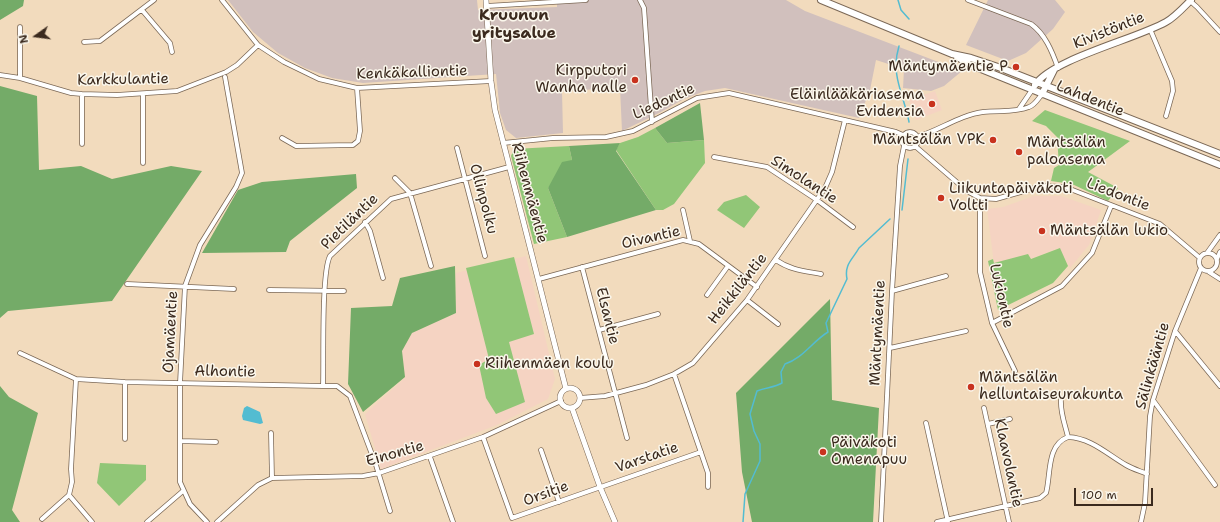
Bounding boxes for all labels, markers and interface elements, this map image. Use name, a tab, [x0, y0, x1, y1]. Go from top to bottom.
district label: Kruunun yritysalue	[472, 6, 556, 44]
street label: Kivistöntie	[1071, 9, 1147, 53]
north arrow	[16, 16, 56, 56]
text: N	[16, 33, 32, 45]
place label: Mäntymäentie P	[888, 58, 1008, 76]
street label: Kenkäkalliontie	[356, 62, 468, 84]
place label: Kirpputori Wanha nalle	[535, 62, 627, 97]
marker: Mäntymäentie P	[1011, 62, 1021, 72]
street label: Karkkulantie	[77, 70, 169, 90]
marker: Kirpputori Wanha nalle	[630, 75, 640, 85]
street label: Lahdentie	[1053, 77, 1127, 121]
street label: Liedontie	[630, 80, 698, 124]
place label: Eläinlääkäriasema Evidensia	[790, 86, 924, 121]
marker: Eläinlääkäriasema Evidensia	[927, 99, 937, 109]
place label: Mäntsälän VPK	[873, 131, 985, 149]
place label: Mäntsälän paloasema	[1027, 134, 1106, 169]
marker: Mäntsälän VPK	[988, 135, 998, 145]
street label: Riihenmäentie	[507, 141, 551, 245]
marker: Mäntsälän paloasema	[1014, 147, 1024, 157]
street label: Simolantie	[767, 152, 841, 208]
street label: Ollinpolku	[465, 162, 501, 236]
street label: Liedontie	[1084, 175, 1152, 215]
place label: Liikuntapäiväkoti Voltti	[949, 180, 1073, 215]
street label: Pietiläntie	[318, 190, 382, 254]
marker: Liikuntapäiväkoti Voltti	[936, 193, 946, 203]
place label: Mäntsälän lukio	[1050, 222, 1168, 240]
street label: Oivantie	[620, 223, 682, 253]
marker: Mäntsälän lukio	[1037, 226, 1047, 236]
street label: Heikkiläntie	[705, 250, 771, 328]
street label: Lukiontie	[985, 262, 1017, 330]
street label: Mäntymäentie	[866, 280, 890, 386]
street label: Elsantie	[591, 286, 623, 346]
street label: Ojamäentie	[160, 290, 182, 374]
street label: Sälinkääntie	[1132, 320, 1174, 412]
place label: Riihenmäen koulu	[485, 355, 614, 373]
marker: Riihenmäen koulu	[472, 359, 482, 369]
street label: Alhontie	[194, 362, 256, 382]
place label: Mäntsälän helluntaiseurakunta	[979, 369, 1123, 404]
marker: Mäntsälän helluntaiseurakunta	[966, 382, 976, 392]
street label: Klaavolantie	[990, 417, 1026, 509]
place label: Päiväkoti Omenapuu	[831, 434, 907, 469]
street label: Einontie	[364, 437, 426, 471]
street label: Varstatie	[613, 439, 681, 477]
marker: Päiväkoti Omenapuu	[818, 447, 828, 457]
street label: Orsitie	[521, 477, 571, 511]
scale bar	[1076, 480, 1155, 506]
text: 100 m	[1081, 487, 1117, 503]

